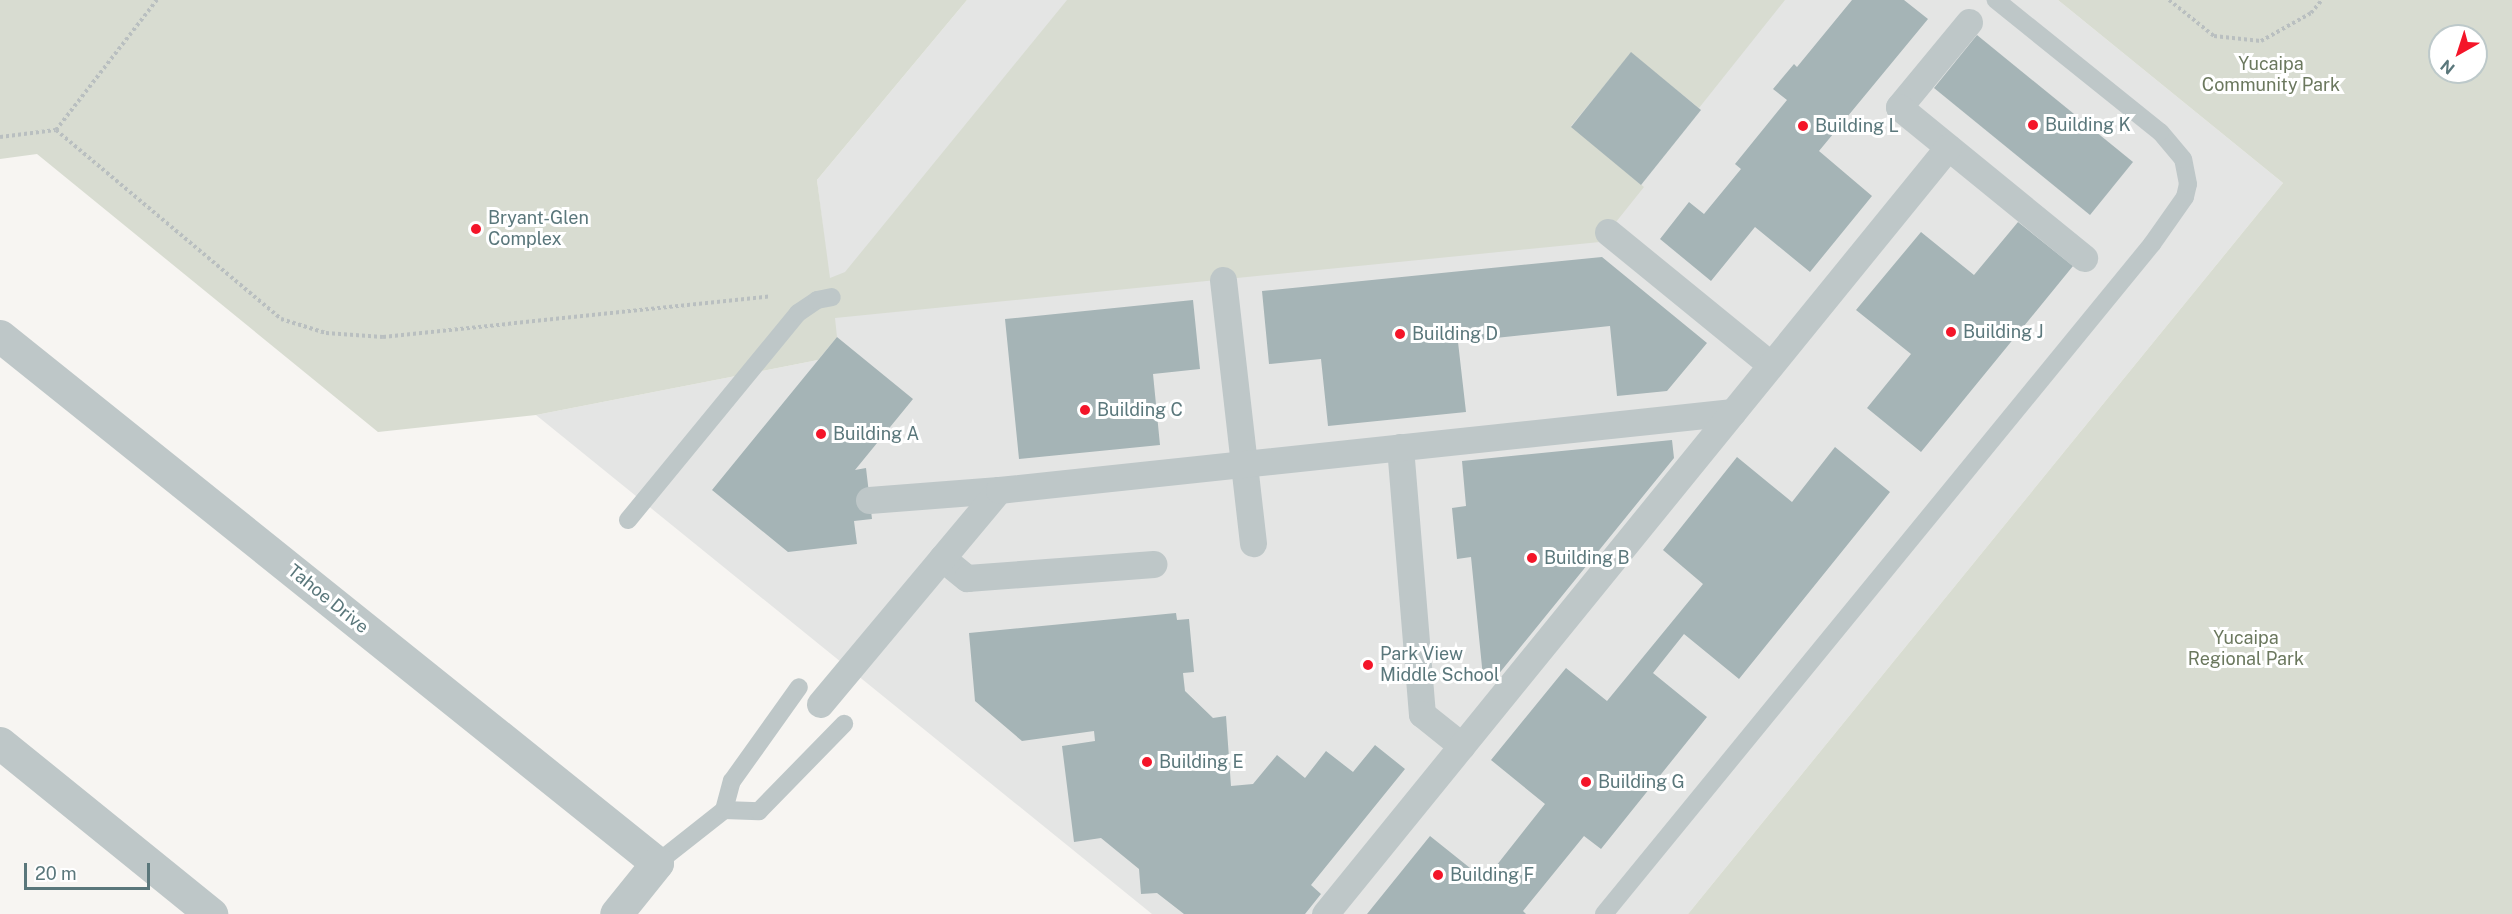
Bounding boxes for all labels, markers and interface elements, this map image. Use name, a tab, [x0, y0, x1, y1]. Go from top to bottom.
north arrow	[2428, 24, 2488, 84]
park label: Yucaipa Community Park	[2202, 54, 2340, 97]
text: N	[2437, 56, 2458, 78]
place label: Building K	[2045, 114, 2131, 136]
place label: Building L	[1815, 115, 1899, 137]
marker: Building K	[2026, 118, 2040, 132]
marker: Building L	[1796, 119, 1810, 133]
place label: Bryant-Glen Complex	[488, 208, 589, 250]
marker: Bryant-Glen Complex	[469, 222, 483, 236]
place label: Building J	[1963, 321, 2044, 343]
place label: Building D	[1412, 323, 1498, 345]
marker: Building J	[1944, 325, 1958, 339]
marker: Building D	[1393, 327, 1407, 341]
place label: Building C	[1097, 399, 1183, 421]
marker: Building C	[1078, 403, 1092, 417]
place label: Building A	[833, 423, 919, 445]
marker: Building A	[814, 427, 828, 441]
place label: Building B	[1544, 547, 1630, 569]
marker: Building B	[1525, 551, 1539, 565]
street label: Tahoe Drive	[283, 560, 373, 638]
park label: Yucaipa Regional Park	[2188, 628, 2304, 670]
place label: Park View Middle School	[1380, 644, 1499, 686]
marker: Park View Middle School	[1361, 658, 1375, 672]
place label: Building E	[1159, 751, 1244, 773]
marker: Building E	[1140, 755, 1154, 769]
place label: Building G	[1598, 771, 1685, 793]
marker: Building G	[1579, 775, 1593, 789]
scale bar	[27, 851, 153, 889]
text: 20 m	[35, 863, 77, 884]
place label: Building F	[1450, 864, 1534, 886]
marker: Building F	[1431, 868, 1445, 882]

